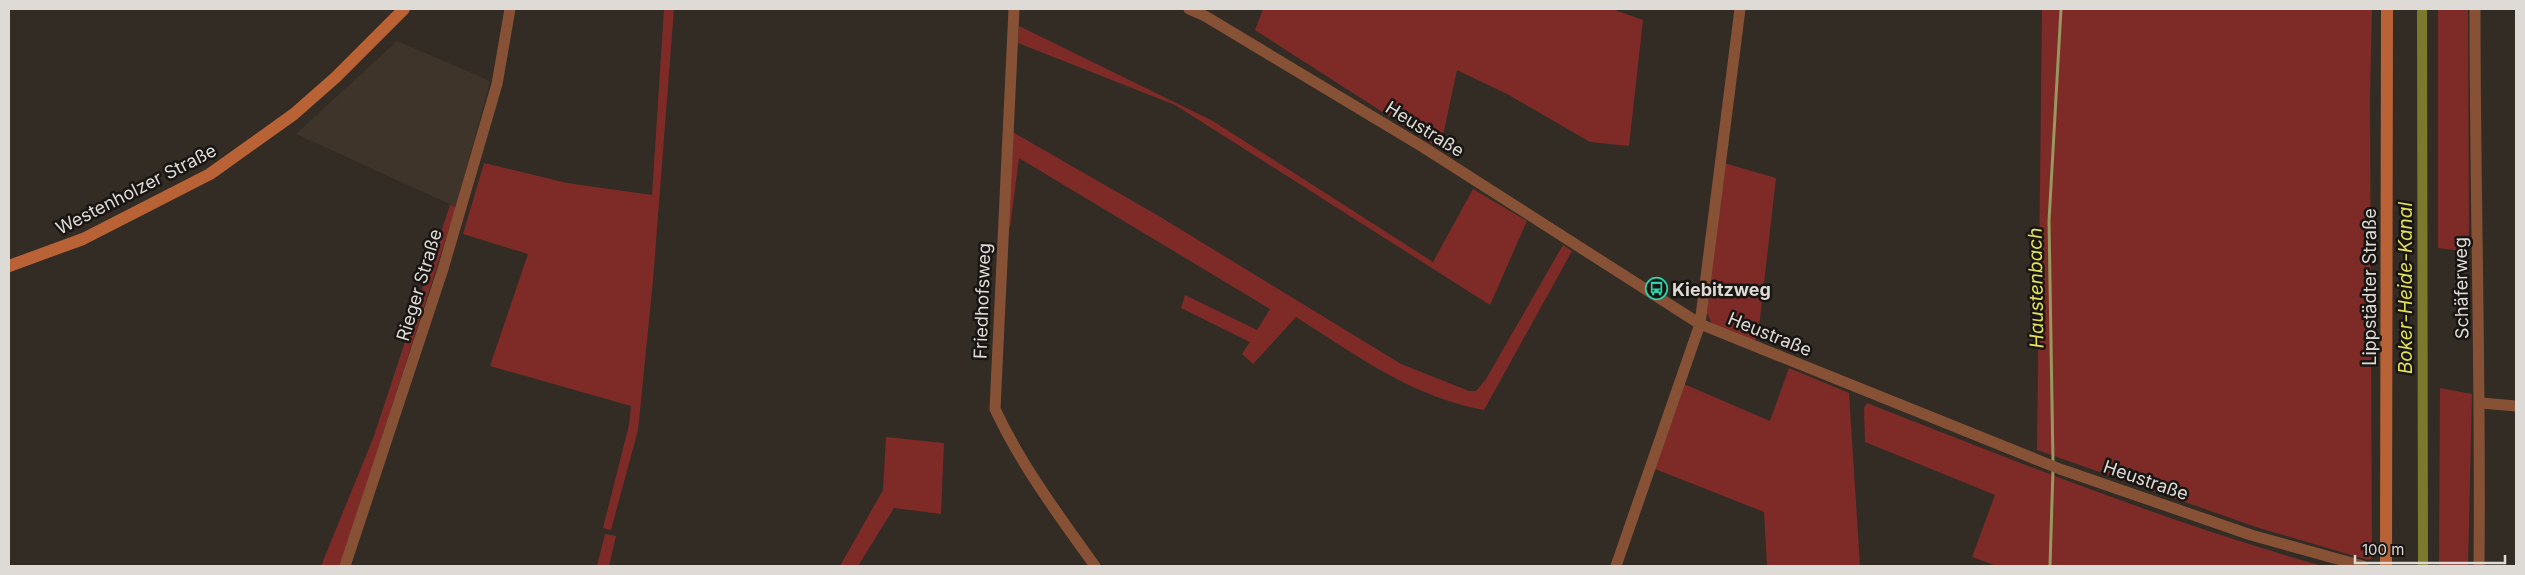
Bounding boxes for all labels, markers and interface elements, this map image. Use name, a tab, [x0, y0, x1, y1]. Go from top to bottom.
street label: Heustraße	[1382, 97, 1468, 161]
street label: Westenholzer Straße	[52, 139, 220, 239]
water label: Boker-Heide-Kanal	[2394, 202, 2417, 374]
street label: Lippstädter Straße	[2359, 208, 2380, 366]
street label: Rieger Straße	[392, 227, 446, 343]
water label: Haustenbach	[2023, 227, 2049, 349]
street label: Schäferweg	[2450, 237, 2472, 339]
street label: Friedhofsweg	[969, 243, 995, 359]
bus stop icon: Kiebitzweg	[1644, 277, 1668, 301]
place label: Kiebitzweg	[1672, 279, 1771, 300]
street label: Heustraße	[1725, 308, 1815, 360]
street label: Heustraße	[2101, 456, 2191, 504]
scale bar	[2355, 532, 2505, 564]
text: 100 m	[2362, 540, 2404, 559]

